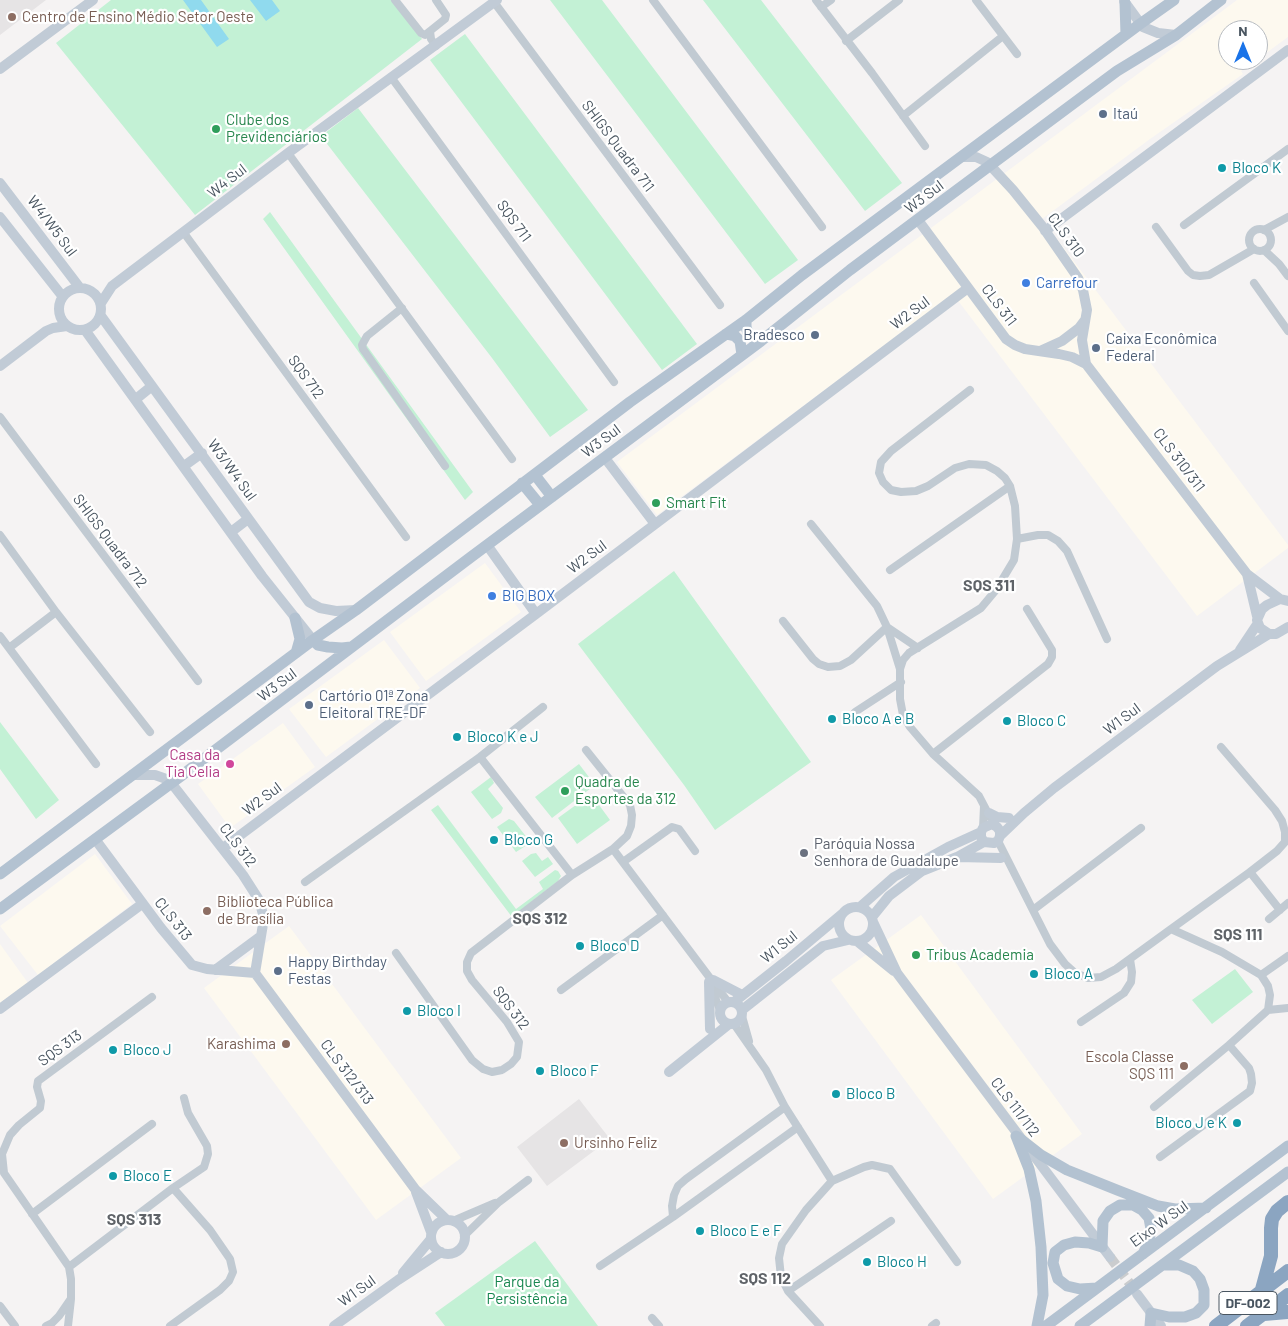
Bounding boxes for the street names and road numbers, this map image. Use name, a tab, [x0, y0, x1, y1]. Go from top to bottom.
street label: SHIGS Quadra 711	[578, 97, 658, 195]
street label: W4 Sul	[204, 160, 250, 202]
street label: W3 Sul	[901, 177, 947, 217]
street label: W4/W5 Sul	[23, 192, 81, 260]
street label: SQS 711	[493, 197, 535, 245]
street label: CLS 310	[1044, 209, 1088, 261]
street label: CLS 311	[978, 281, 1020, 329]
street label: W2 Sul	[887, 292, 933, 334]
street label: SQS 712	[284, 352, 328, 402]
street label: W3 Sul	[578, 421, 624, 461]
street label: CLS 310/311	[1149, 425, 1209, 495]
street label: W3/W4 Sul	[204, 436, 260, 504]
street label: SHIGS Quadra 712	[69, 491, 151, 591]
street label: W2 Sul	[564, 536, 610, 578]
street label: W3 Sul	[254, 665, 300, 705]
street label: W1 Sul	[1100, 699, 1144, 739]
street label: W2 Sul	[239, 778, 285, 820]
street label: CLS 312	[216, 819, 260, 871]
street label: CLS 313	[151, 894, 195, 944]
street label: W1 Sul	[757, 927, 801, 967]
street label: SQS 312	[489, 983, 533, 1033]
street label: SQS 313	[35, 1026, 85, 1070]
street label: CLS 312/313	[317, 1036, 377, 1108]
street label: CLS 111/112	[987, 1074, 1043, 1140]
street label: Eixo W Sul	[1126, 1197, 1192, 1251]
street label: W1 Sul	[335, 1271, 379, 1311]
road number: DF-002	[1219, 1292, 1277, 1315]

